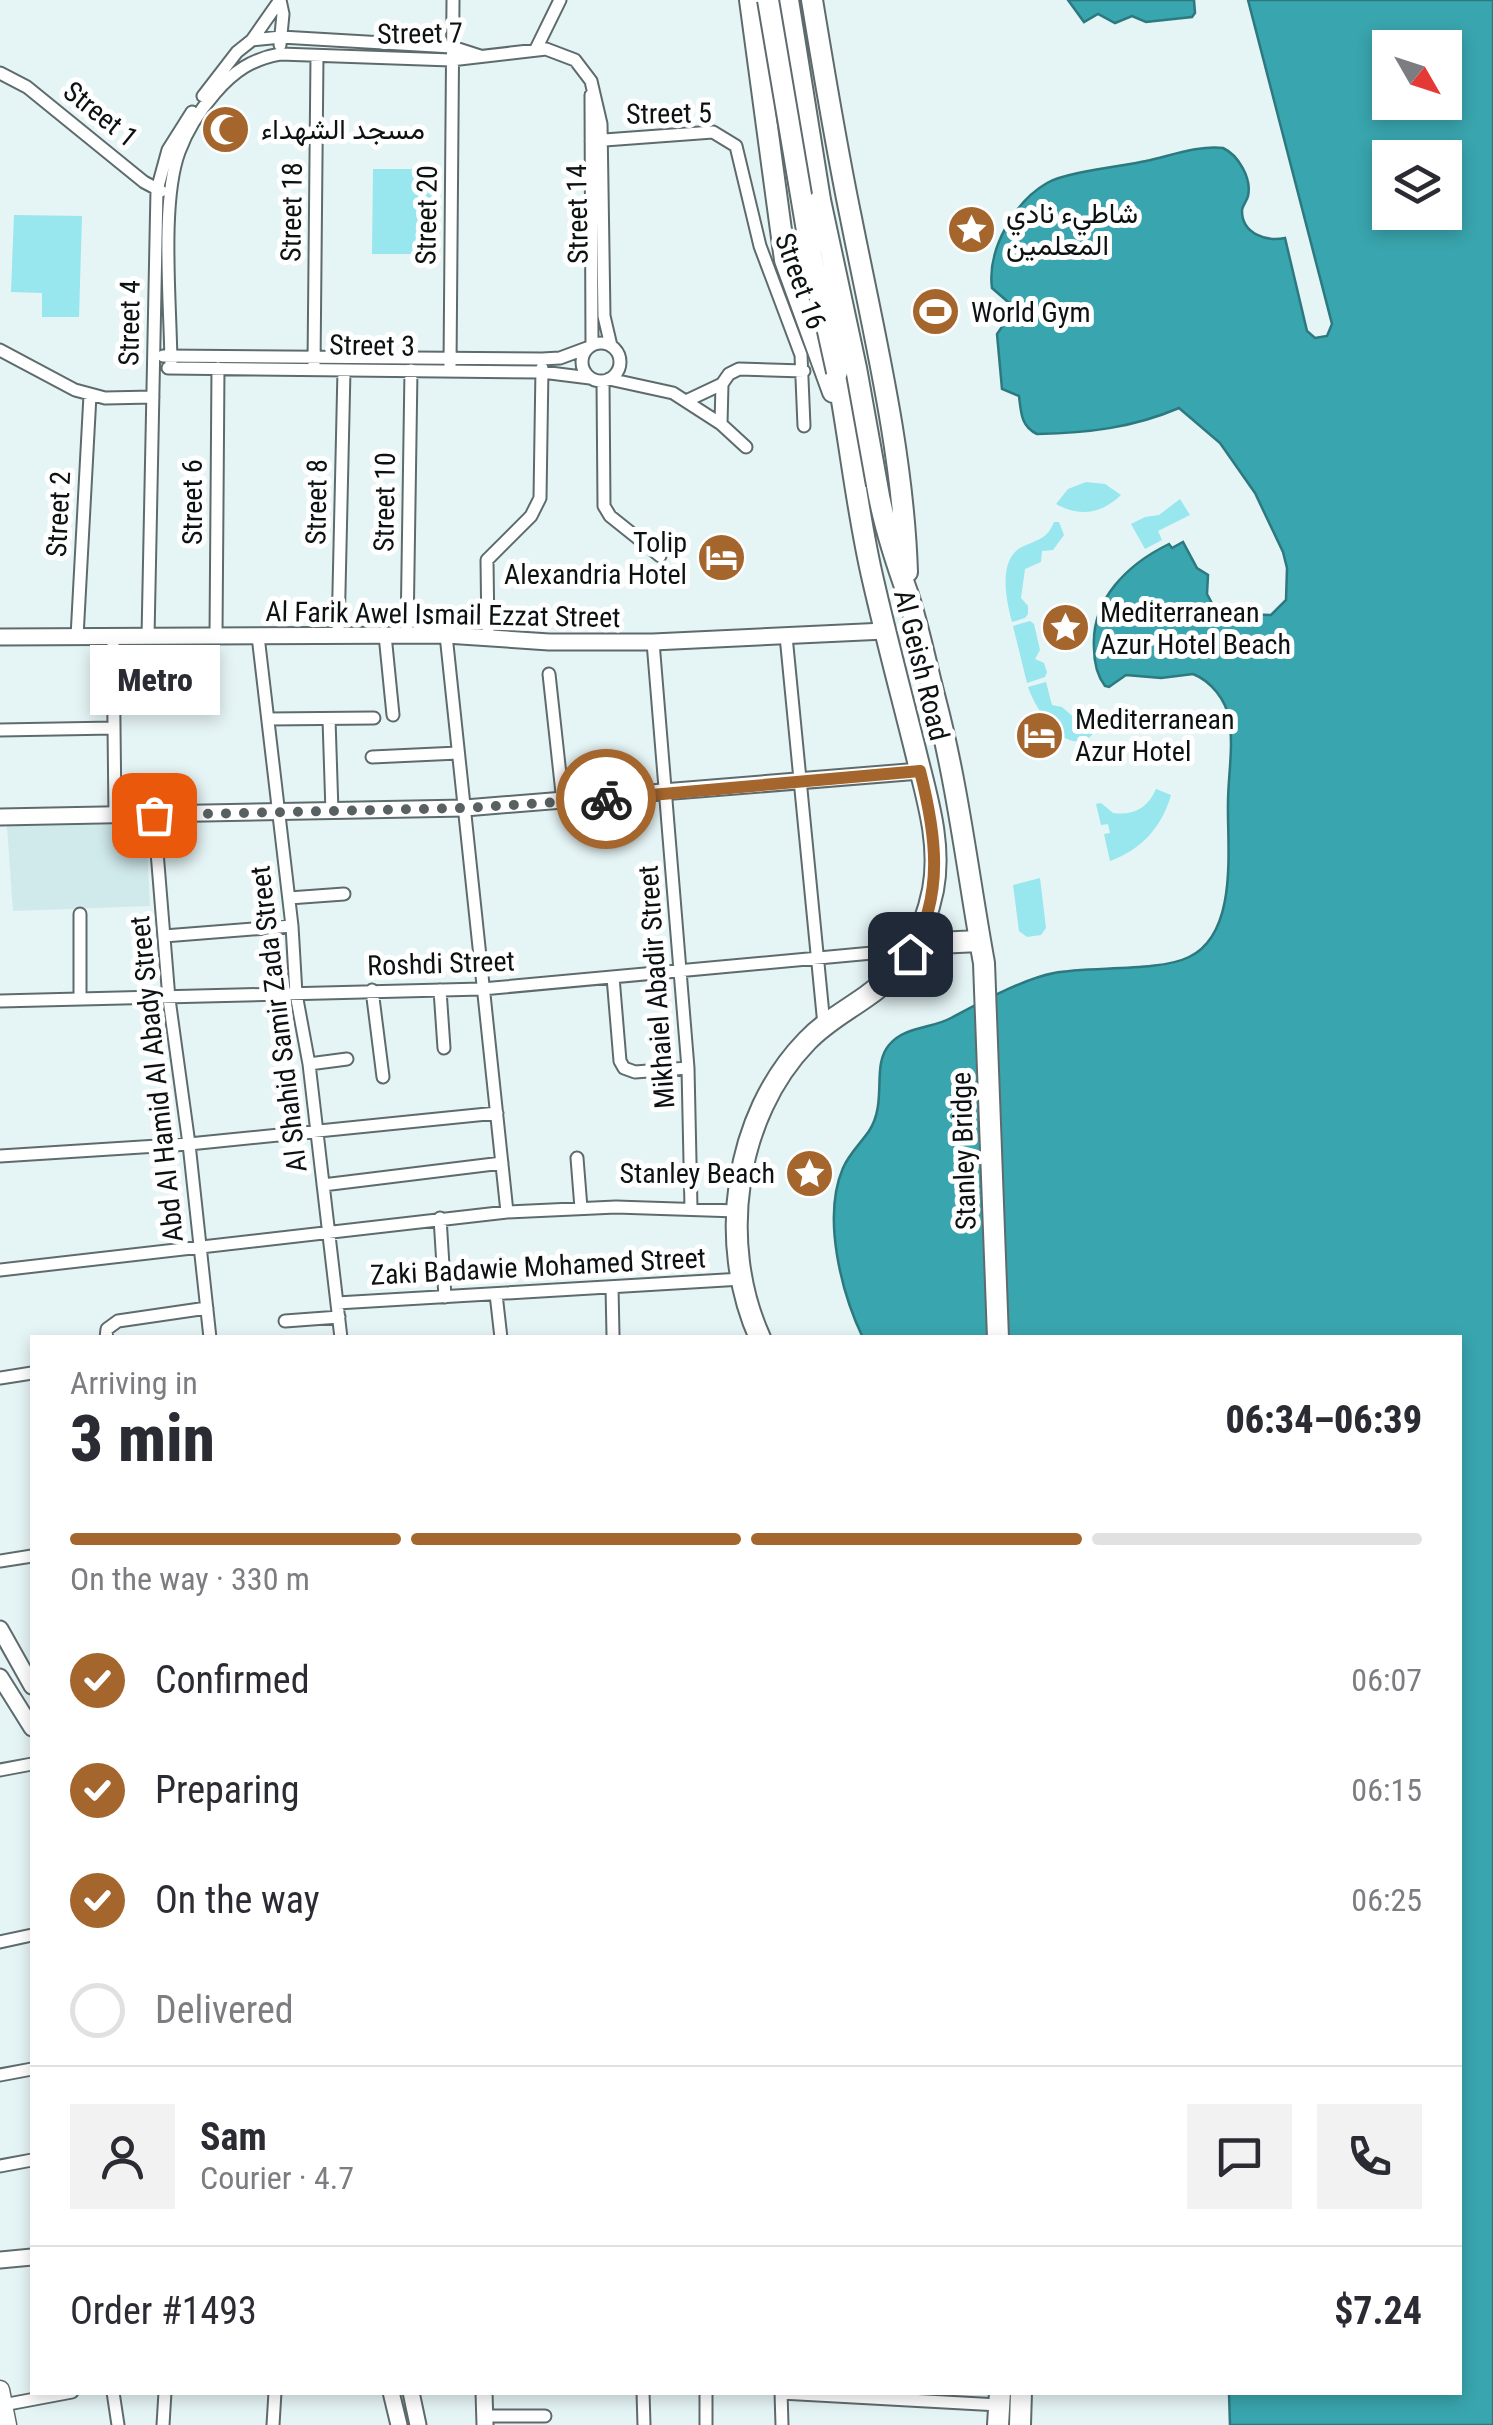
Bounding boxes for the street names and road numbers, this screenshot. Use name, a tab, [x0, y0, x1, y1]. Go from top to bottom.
street label: Street 7	[377, 16, 463, 51]
street label: Street 1	[57, 75, 144, 154]
street label: Street 5	[626, 96, 712, 131]
street label: Street 18	[274, 162, 309, 262]
street label: Street 14	[560, 164, 595, 264]
street label: Street 20	[409, 165, 444, 265]
street label: Street 16	[768, 229, 833, 334]
street label: Street 4	[112, 280, 147, 366]
street label: Street 3	[329, 328, 415, 363]
street label: Street 10	[367, 452, 402, 552]
street label: Street 6	[176, 459, 209, 545]
street label: Street 8	[299, 459, 334, 545]
street label: Street 2	[40, 470, 77, 558]
street label: Al Geish Road	[887, 586, 956, 744]
street label: Al Farik Awel Ismail Ezzat Street	[265, 595, 621, 634]
street label: Al Shahid Samir Zada Street	[243, 864, 314, 1174]
street label: Mikhaiel Abadir Street	[632, 864, 681, 1110]
street label: Abd Al Hamid Al Abady Street	[123, 914, 190, 1244]
street label: Roshdi Street	[367, 944, 515, 983]
street label: Stanley Bridge	[944, 1071, 983, 1231]
street label: Zaki Badawie Mohamed Street	[369, 1241, 707, 1292]

